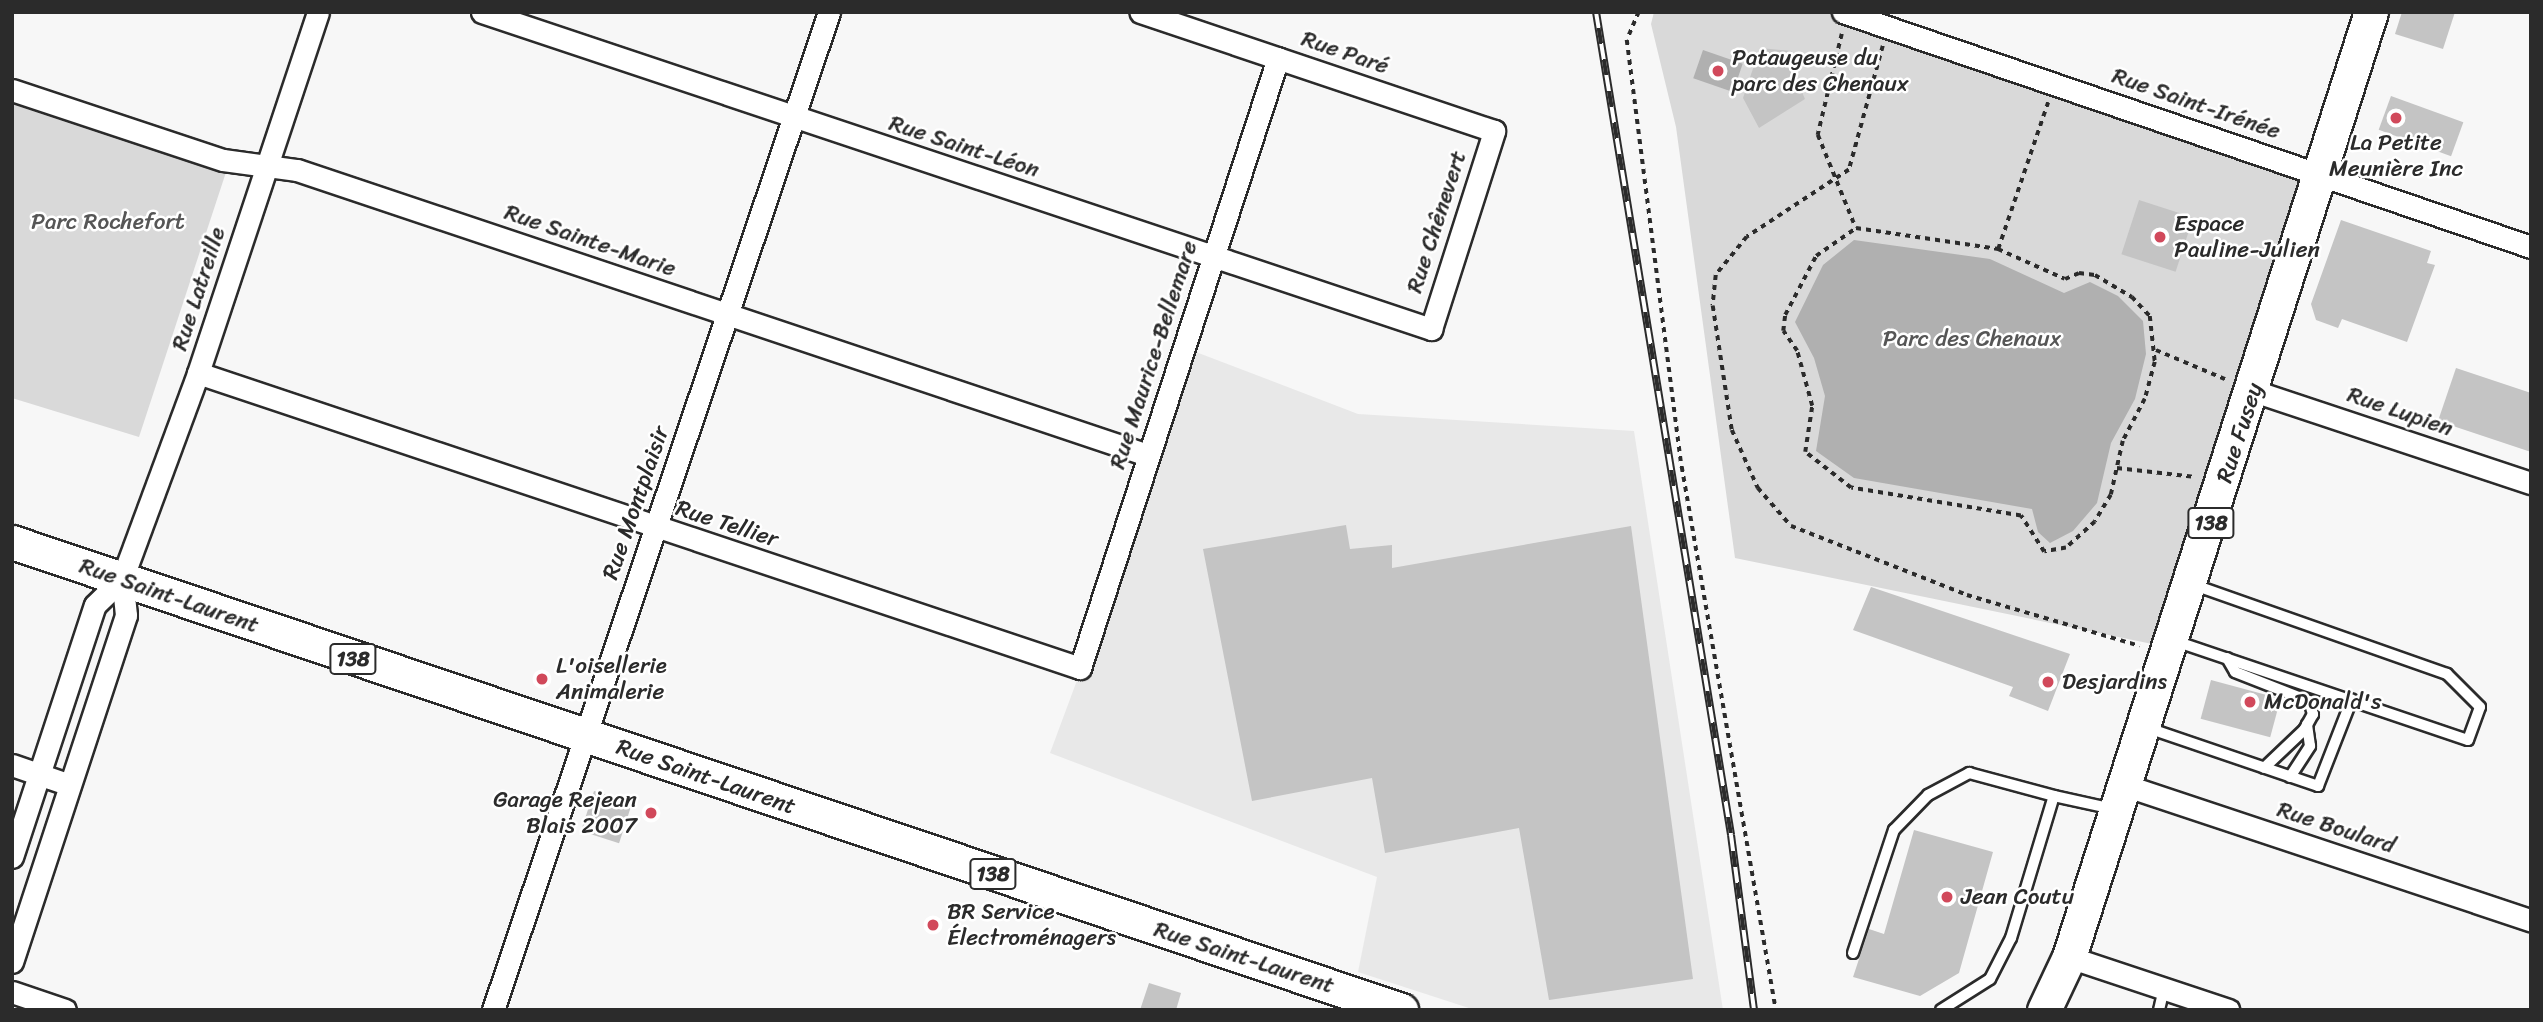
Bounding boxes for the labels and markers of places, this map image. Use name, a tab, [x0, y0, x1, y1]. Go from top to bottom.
place label: Pataugeuse du parc des Chenaux	[1732, 44, 1909, 98]
marker: Pataugeuse du parc des Chenaux	[1710, 63, 1726, 79]
marker: La Petite Meunière Inc	[2388, 110, 2404, 126]
place label: La Petite Meunière Inc	[2329, 129, 2463, 183]
place label: Espace Pauline-Julien	[2174, 210, 2320, 264]
marker: Espace Pauline-Julien	[2152, 229, 2168, 245]
place label: L'oisellerie Animalerie	[556, 652, 667, 706]
place label: Desjardins	[2062, 668, 2167, 696]
marker: L'oisellerie Animalerie	[534, 671, 550, 687]
marker: Desjardins	[2040, 674, 2056, 690]
place label: McDonald's	[2264, 688, 2382, 716]
marker: McDonald's	[2242, 694, 2258, 710]
place label: Garage Rejean Blais 2007	[492, 786, 637, 840]
marker: Garage Rejean Blais 2007	[643, 805, 659, 821]
place label: Jean Coutu	[1961, 883, 2074, 911]
marker: Jean Coutu	[1939, 889, 1955, 905]
place label: BR Service Électroménagers	[947, 898, 1116, 952]
marker: BR Service Électroménagers	[925, 917, 941, 933]

